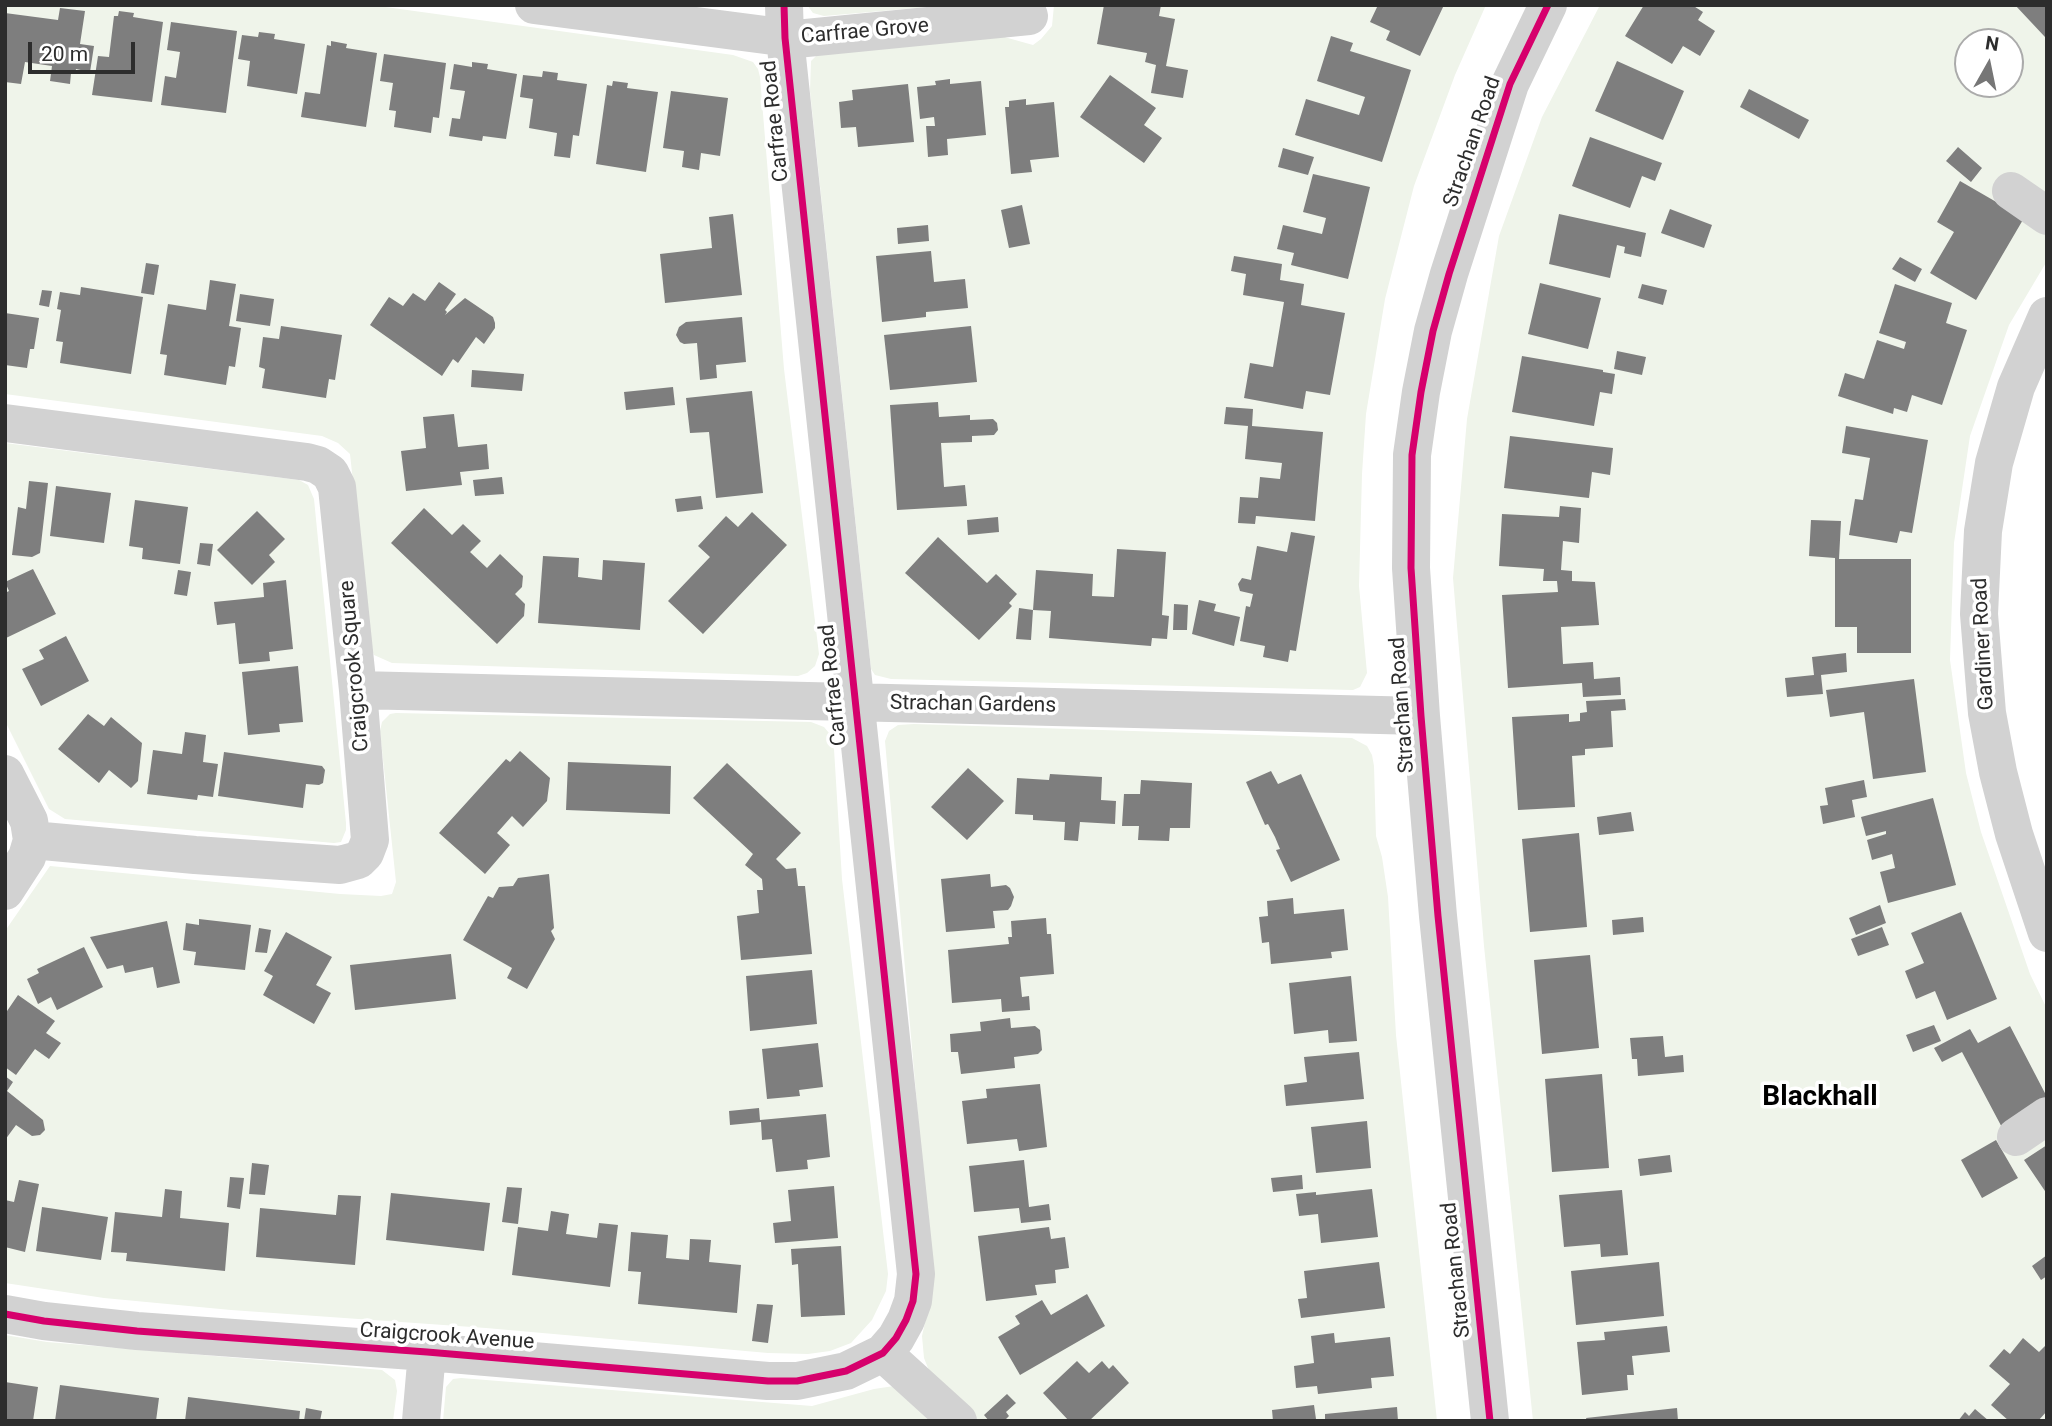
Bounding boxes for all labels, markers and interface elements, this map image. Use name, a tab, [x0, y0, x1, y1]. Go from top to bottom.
street label: Carfrae Grove	[800, 14, 930, 50]
scale bar	[32, 28, 138, 72]
north arrow	[1954, 28, 2024, 98]
text: N	[1984, 31, 2000, 56]
text: 20 m	[41, 42, 88, 66]
street label: Carfrae Road	[757, 59, 795, 183]
street label: Strachan Road	[1439, 73, 1507, 211]
street label: Gardiner Road	[1968, 577, 2000, 711]
street label: Craigcrook Square	[335, 579, 375, 753]
street label: Carfrae Road	[815, 623, 853, 747]
street label: Strachan Road	[1386, 636, 1420, 774]
street label: Strachan Gardens	[890, 691, 1056, 719]
district label: Blackhall	[1762, 1081, 1878, 1115]
street label: Strachan Road	[1437, 1201, 1477, 1339]
street label: Craigcrook Avenue	[359, 1318, 535, 1356]

